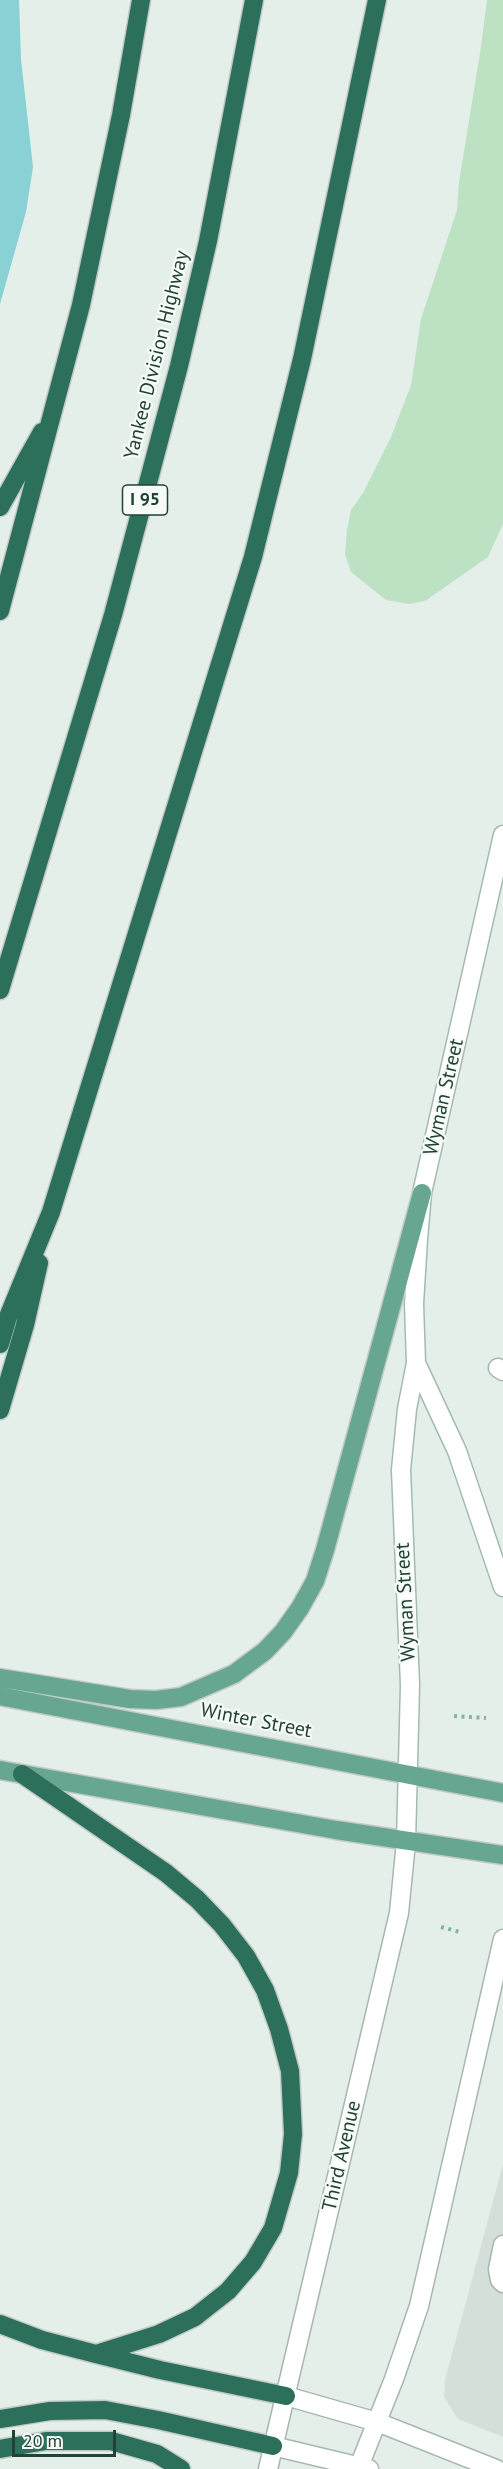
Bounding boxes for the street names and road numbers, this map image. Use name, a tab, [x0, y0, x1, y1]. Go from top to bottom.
street label: Yankee Division Highway	[119, 248, 195, 462]
road number: I 95	[122, 485, 168, 515]
street label: Wyman Street	[419, 1036, 469, 1158]
street label: Wyman Street	[391, 1542, 421, 1662]
street label: Winter Street	[198, 1698, 314, 1744]
street label: Third Avenue	[318, 2098, 366, 2214]

